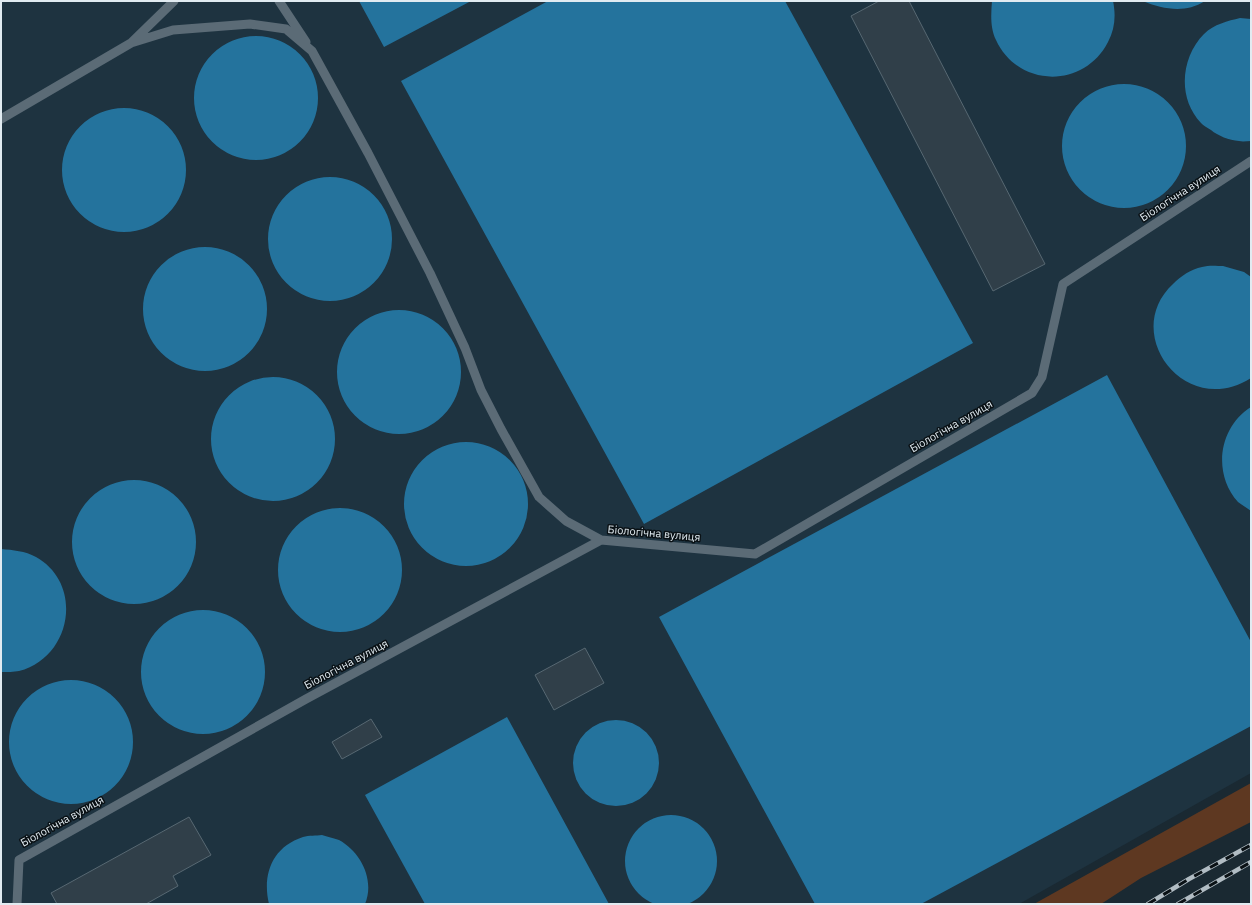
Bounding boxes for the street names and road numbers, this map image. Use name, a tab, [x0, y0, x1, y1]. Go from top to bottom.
street label: Біологічна вулиця	[1137, 162, 1223, 224]
street label: Біологічна вулиця	[907, 397, 995, 455]
street label: Біологічна вулиця	[607, 522, 701, 544]
street label: Біологічна вулиця	[302, 636, 390, 692]
street label: Біологічна вулиця	[18, 792, 106, 850]

